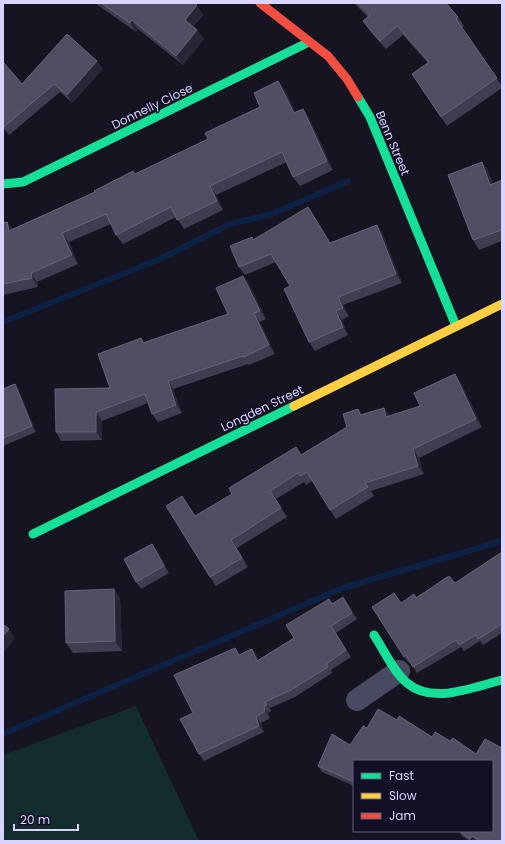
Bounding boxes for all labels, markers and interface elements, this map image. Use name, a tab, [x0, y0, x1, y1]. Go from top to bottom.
street label: Donnelly Close	[109, 79, 195, 133]
street label: Benn Street	[372, 108, 414, 178]
street label: Longden Street	[218, 381, 306, 435]
legend	[353, 760, 493, 832]
text: Fast	[389, 767, 414, 784]
text: Slow	[389, 787, 417, 804]
scale bar	[14, 806, 78, 832]
text: Jam	[389, 807, 416, 824]
text: 20 m	[20, 811, 50, 828]

